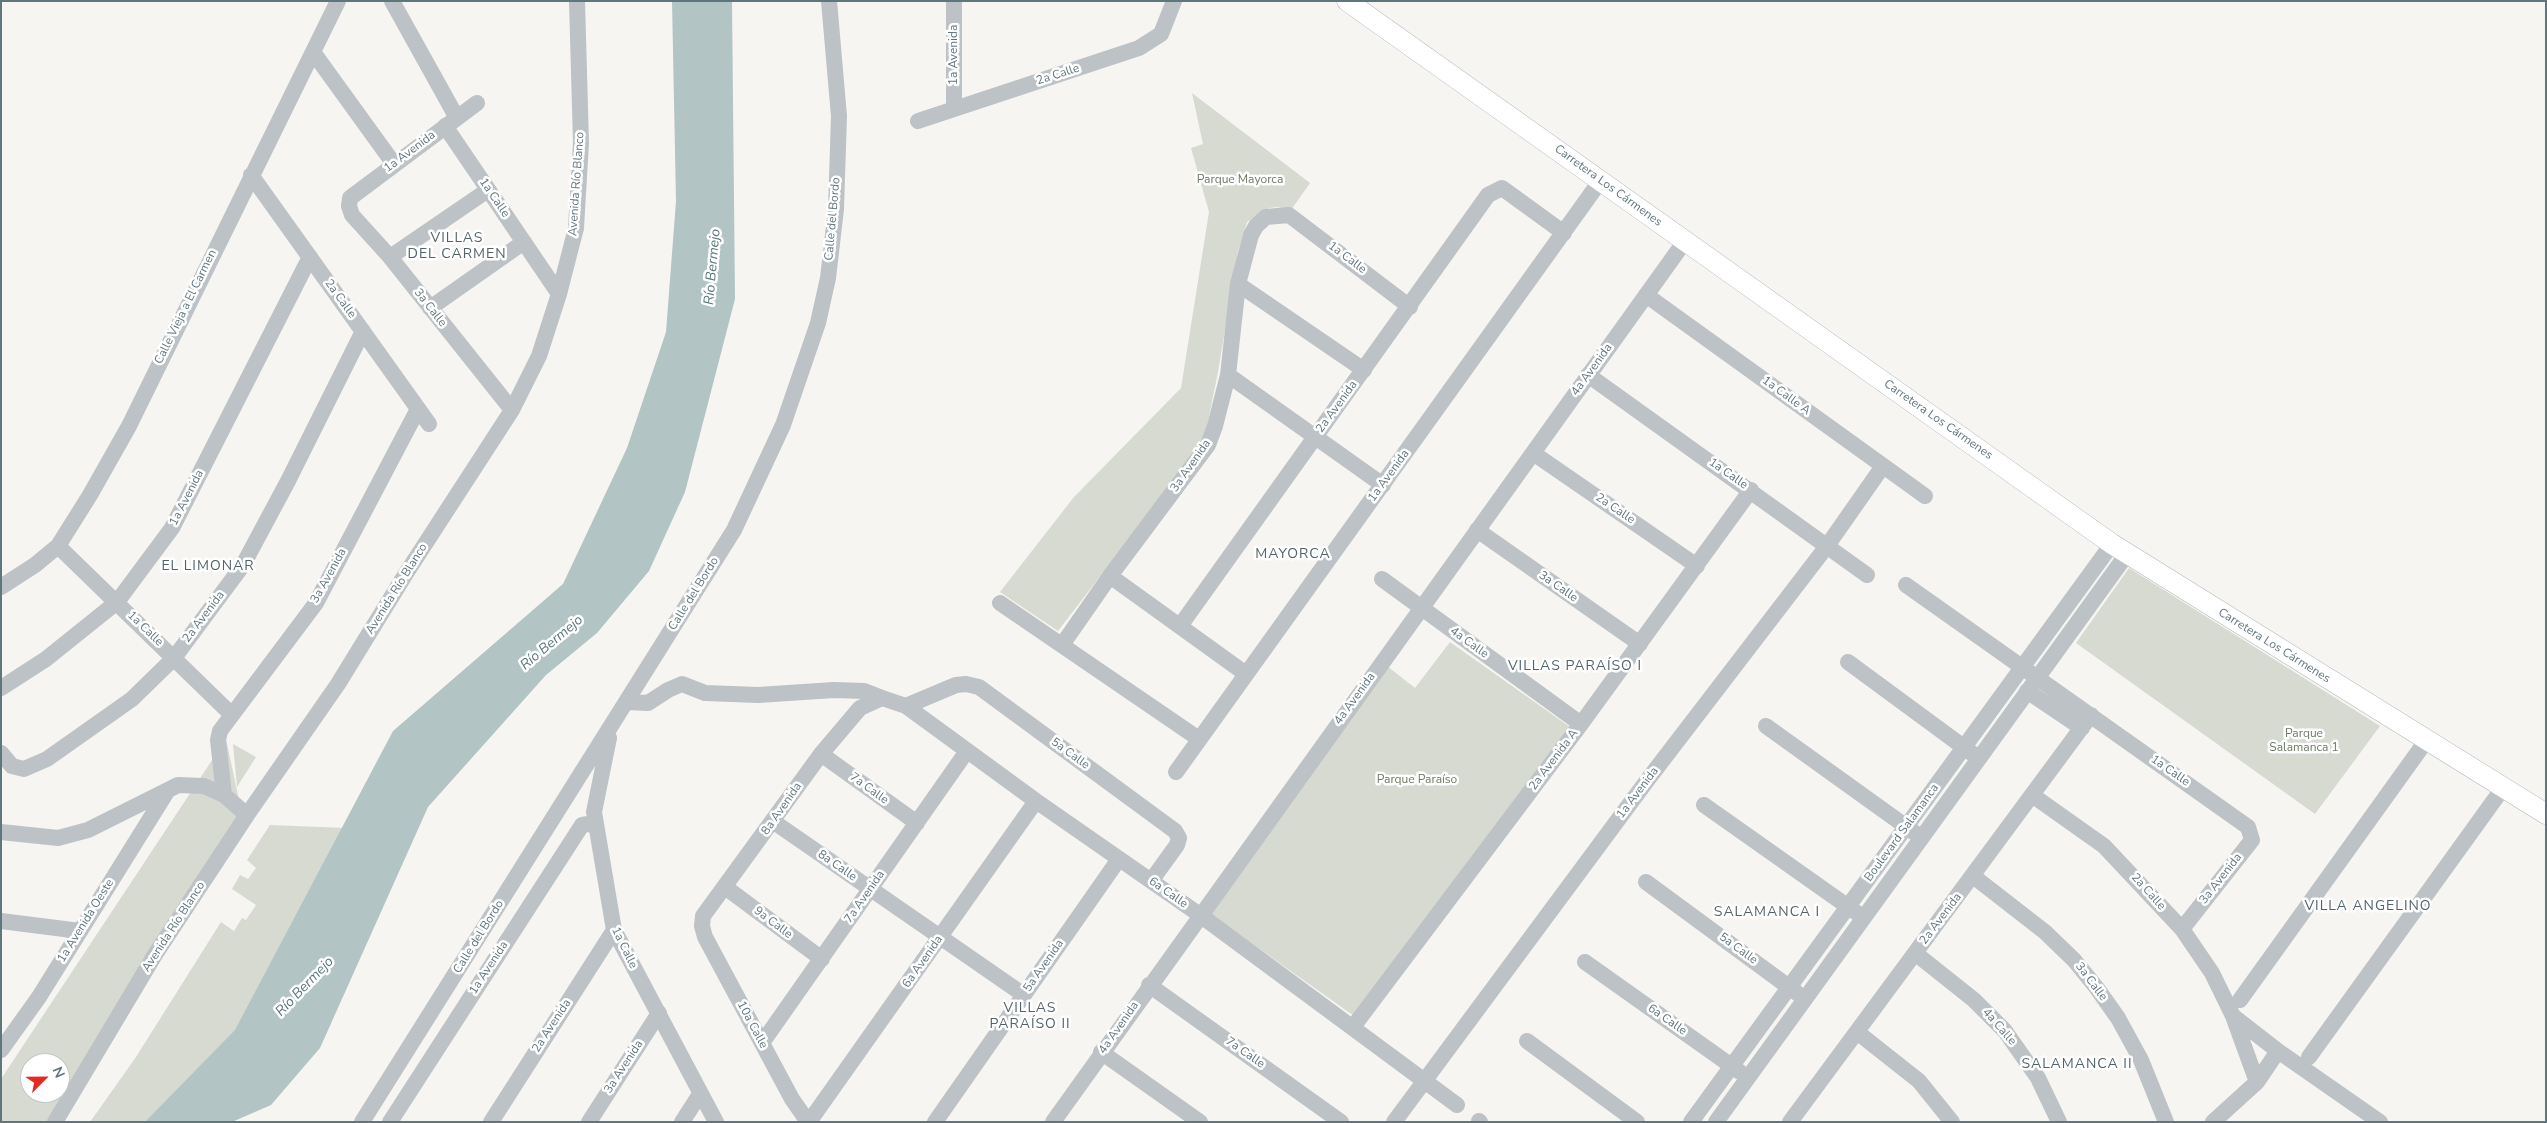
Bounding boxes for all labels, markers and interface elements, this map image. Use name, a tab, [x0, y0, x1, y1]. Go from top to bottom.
street label: 1a Avenida	[947, 25, 961, 85]
street label: 2a Calle	[1035, 61, 1081, 89]
street label: 1a Avenida	[382, 128, 438, 176]
street label: Avenida Río Blanco	[566, 131, 588, 237]
street label: Carretera Los Cármenes	[1551, 142, 1665, 230]
park label: Parque Mayorca	[1197, 173, 1283, 187]
street label: 1a Calle	[476, 176, 512, 220]
street label: Calle del Bordo	[822, 177, 844, 261]
water label: Río Bermejo	[701, 228, 725, 306]
district label: VILLAS DEL CARMEN	[406, 231, 508, 264]
street label: 1a Calle	[1325, 239, 1369, 277]
street label: Calle Vieja a El Carmen	[152, 247, 220, 367]
street label: 2a Calle	[321, 277, 359, 321]
street label: 3a Calle	[411, 286, 449, 330]
street label: 4a Avenida	[1568, 341, 1616, 399]
street label: 1a Calle A	[1759, 374, 1813, 418]
street label: Carretera Los Cármenes	[1881, 377, 1995, 463]
street label: 2a Avenida	[1313, 378, 1361, 436]
street label: 3a Avenida	[1168, 437, 1214, 495]
street label: 1a Avenida	[1365, 447, 1413, 505]
street label: 1a Calle	[1706, 455, 1750, 493]
street label: 1a Avenida	[167, 468, 207, 528]
street label: 2a Calle	[1593, 491, 1637, 527]
street label: Avenida Río Blanco	[363, 541, 431, 637]
street label: 3a Avenida	[308, 546, 350, 606]
district label: MAYORCA	[1254, 547, 1332, 563]
street label: Calle del Bordo	[666, 555, 722, 633]
district label: EL LIMONAR	[160, 559, 256, 575]
street label: 3a Calle	[1536, 568, 1580, 606]
street label: 2a Avenida	[180, 589, 228, 645]
street label: Carretera Los Cármenes	[2215, 606, 2333, 686]
street label: 1a Calle	[124, 608, 166, 650]
water label: Río Bermejo	[517, 612, 587, 674]
street label: 4a Calle	[1447, 624, 1491, 662]
district label: VILLAS PARAÍSO I	[1506, 659, 1644, 675]
street label: 4a Avenida	[1331, 670, 1379, 728]
street label: 2a Avenida A	[1526, 727, 1582, 793]
park label: Parque Salamanca 1	[2269, 727, 2339, 755]
street label: 5a Calle	[1048, 735, 1092, 773]
street label: 1a Calle	[2148, 752, 2192, 790]
street label: 1a Avenida	[1614, 765, 1662, 821]
street label: 7a Calle	[847, 770, 891, 808]
park label: Parque Paraíso	[1377, 773, 1457, 787]
street label: 8a Avenida	[759, 780, 805, 838]
street label: Boulevard Salamanca	[1862, 781, 1942, 885]
street label: 8a Calle	[815, 847, 859, 885]
street label: 3a Avenida	[2197, 851, 2245, 907]
street label: 7a Avenida	[842, 868, 888, 926]
street label: 2a Calle	[2128, 871, 2168, 913]
street label: 6a Calle	[1146, 874, 1190, 912]
street label: 1a Avenida Oeste	[55, 877, 117, 965]
street label: Avenida Río Blanco	[140, 879, 208, 975]
street label: 2a Avenida	[1917, 891, 1965, 947]
street label: Calle del Bordo	[451, 898, 507, 976]
district label: VILLA ANGELINO	[2303, 899, 2433, 915]
street label: 9a Calle	[751, 904, 795, 942]
district label: SALAMANCA I	[1712, 905, 1822, 921]
street label: 1a Calle	[608, 925, 640, 971]
street label: 5a Calle	[1716, 930, 1760, 968]
street label: 6a Avenida	[900, 933, 946, 991]
street label: 5a Avenida	[1021, 937, 1067, 995]
street label: 1a Avenida	[466, 939, 512, 997]
water label: Río Bermejo	[272, 954, 338, 1020]
street label: 3a Calle	[2072, 960, 2110, 1004]
street label: 2a Avenida	[529, 997, 575, 1055]
street label: 10a Calle	[734, 999, 770, 1051]
street label: 4a Avenida	[1096, 999, 1142, 1057]
district label: VILLAS PARAÍSO II	[988, 1001, 1072, 1034]
street label: 6a Calle	[1645, 1001, 1689, 1039]
street label: 4a Calle	[1979, 1006, 2019, 1048]
street label: 7a Calle	[1223, 1034, 1267, 1072]
street label: 3a Avenida	[601, 1038, 647, 1096]
north arrow	[20, 1053, 70, 1103]
district label: SALAMANCA II	[2020, 1057, 2134, 1073]
text: N	[48, 1064, 69, 1081]

